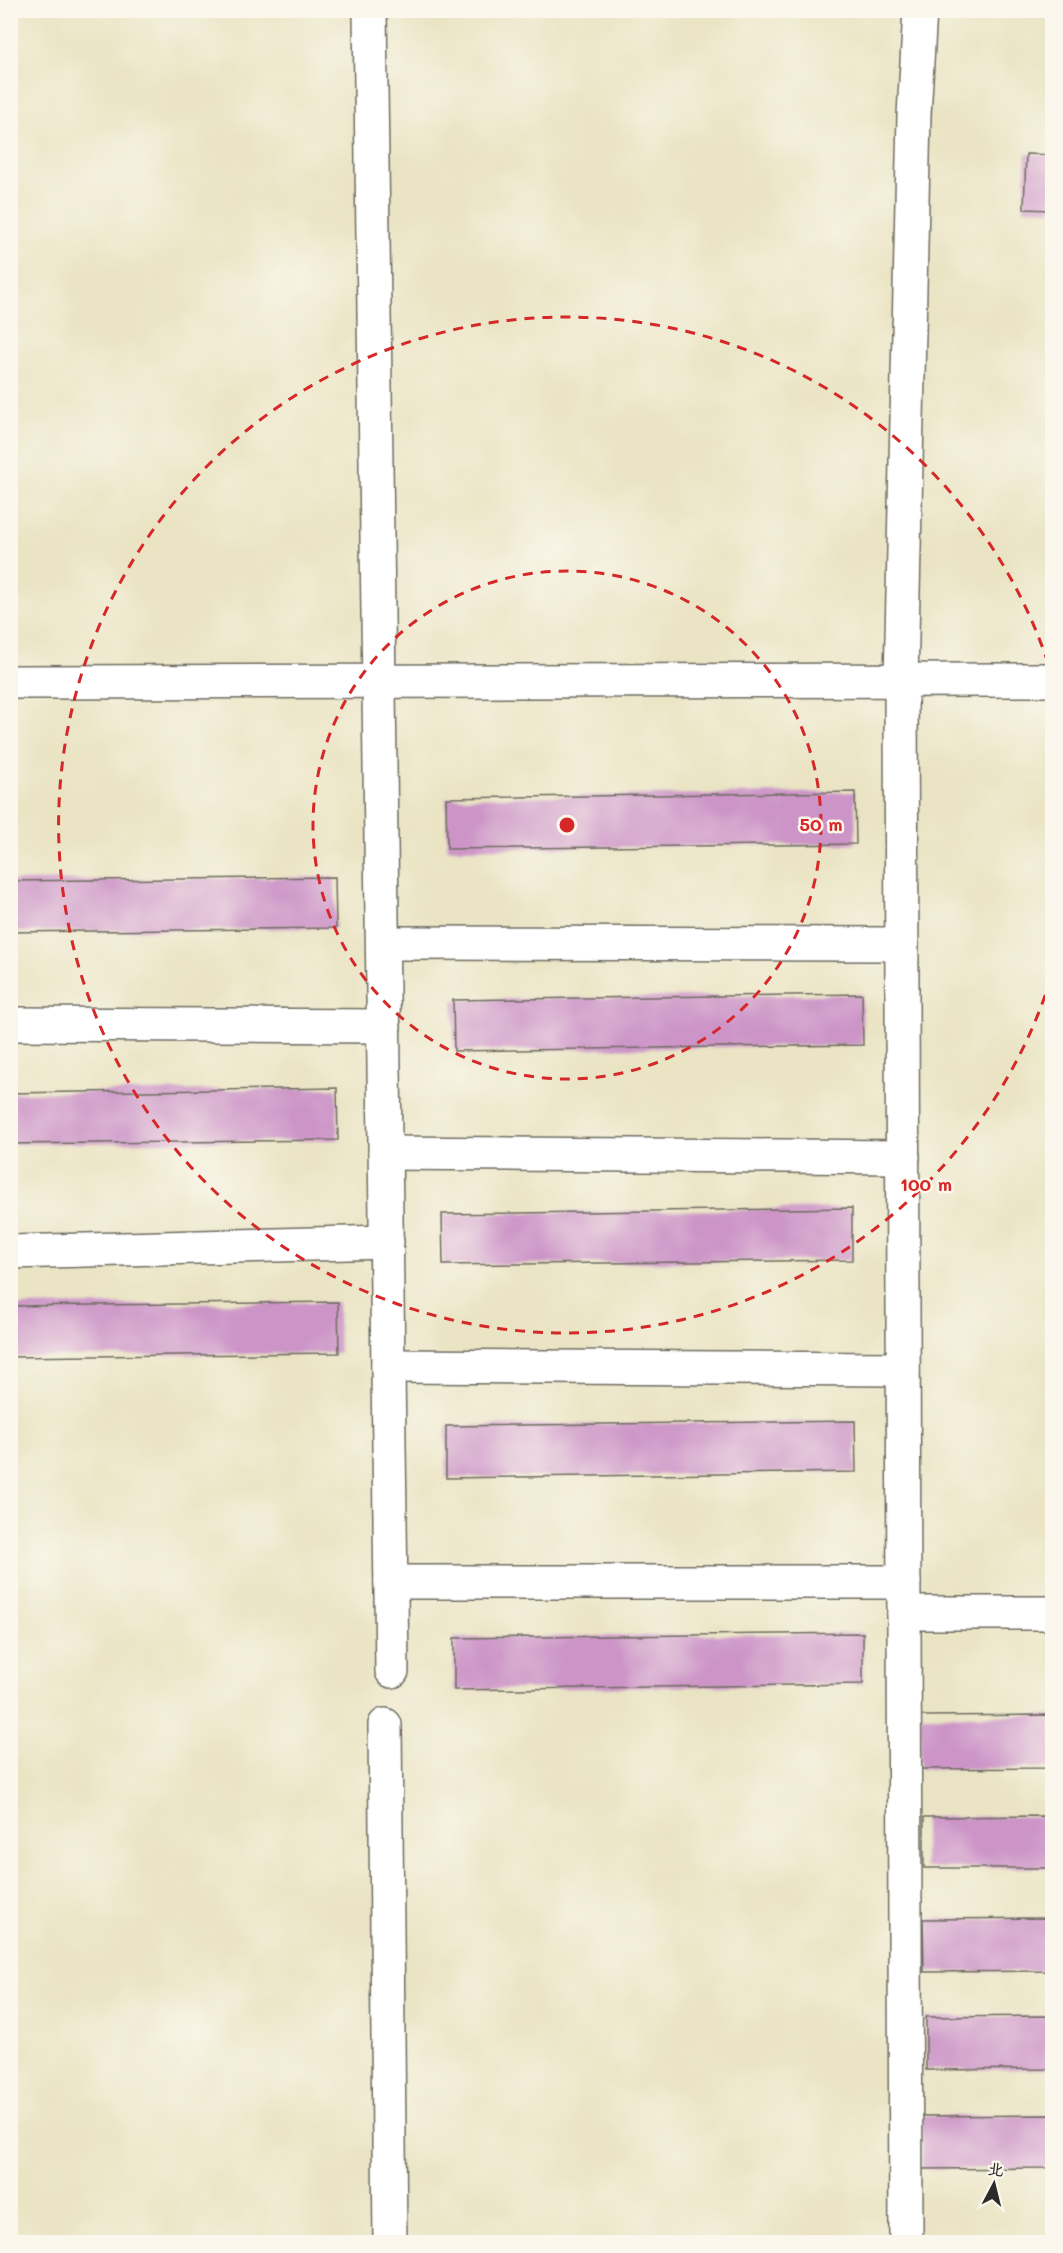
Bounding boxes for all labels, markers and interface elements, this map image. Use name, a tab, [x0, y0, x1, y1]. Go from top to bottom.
text: 50 m	[800, 812, 842, 836]
centre of rings	[557, 815, 577, 835]
text: 100 m	[900, 1172, 952, 1196]
north arrow	[964, 2154, 1024, 2214]
text: 北	[987, 2157, 1005, 2180]

